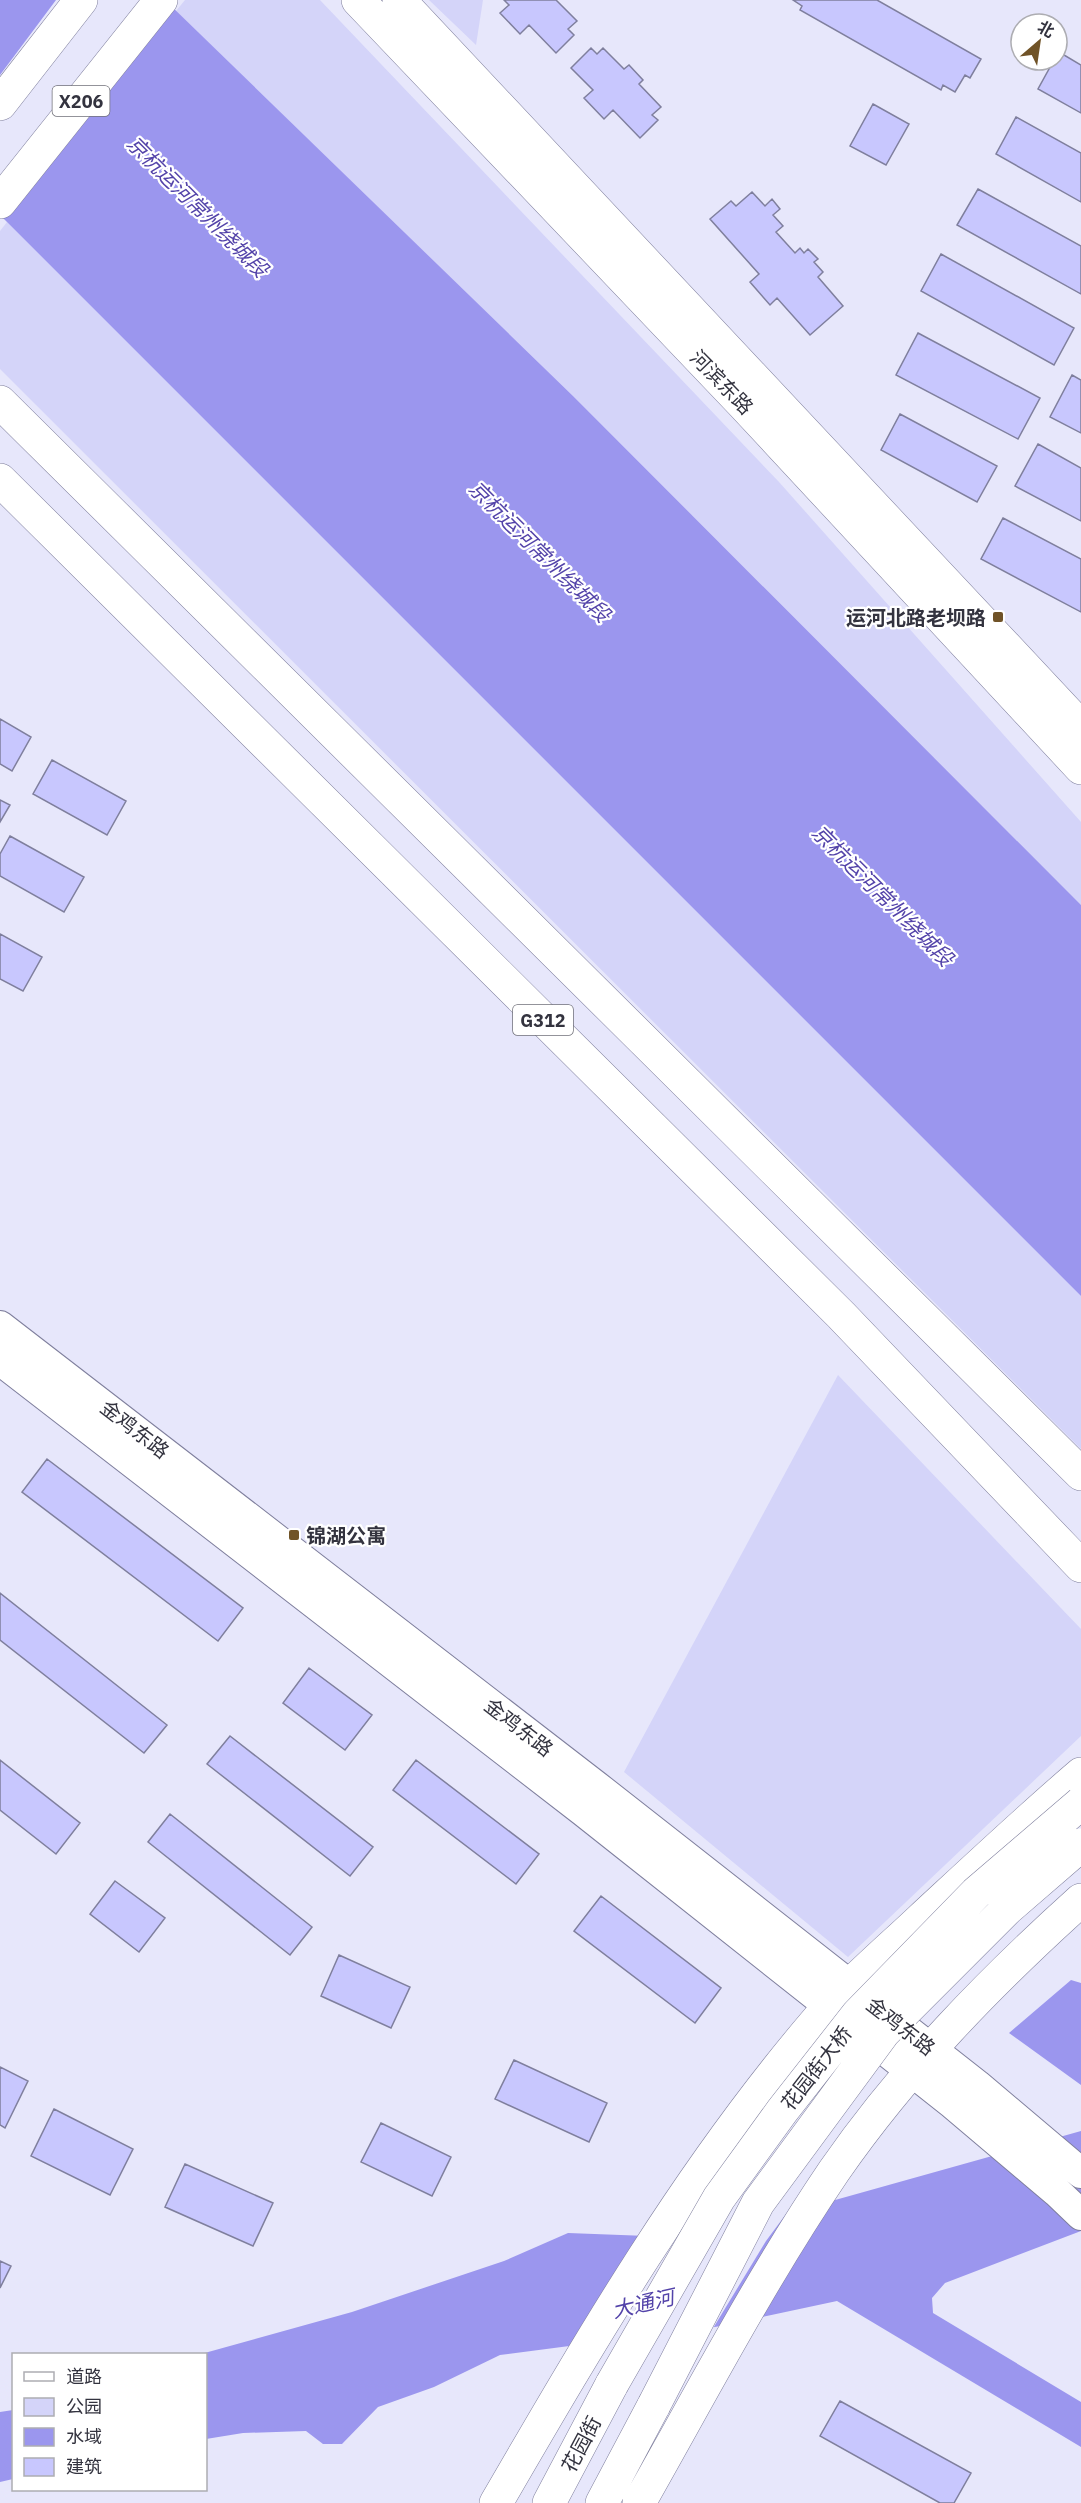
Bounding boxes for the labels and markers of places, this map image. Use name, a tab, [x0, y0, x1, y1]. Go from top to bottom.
place label: 运河北路老坝路	[846, 604, 986, 631]
marker: 运河北路老坝路	[991, 610, 1005, 624]
place label: 锦湖公寓	[306, 1522, 386, 1549]
marker: 锦湖公寓	[287, 1528, 301, 1542]

